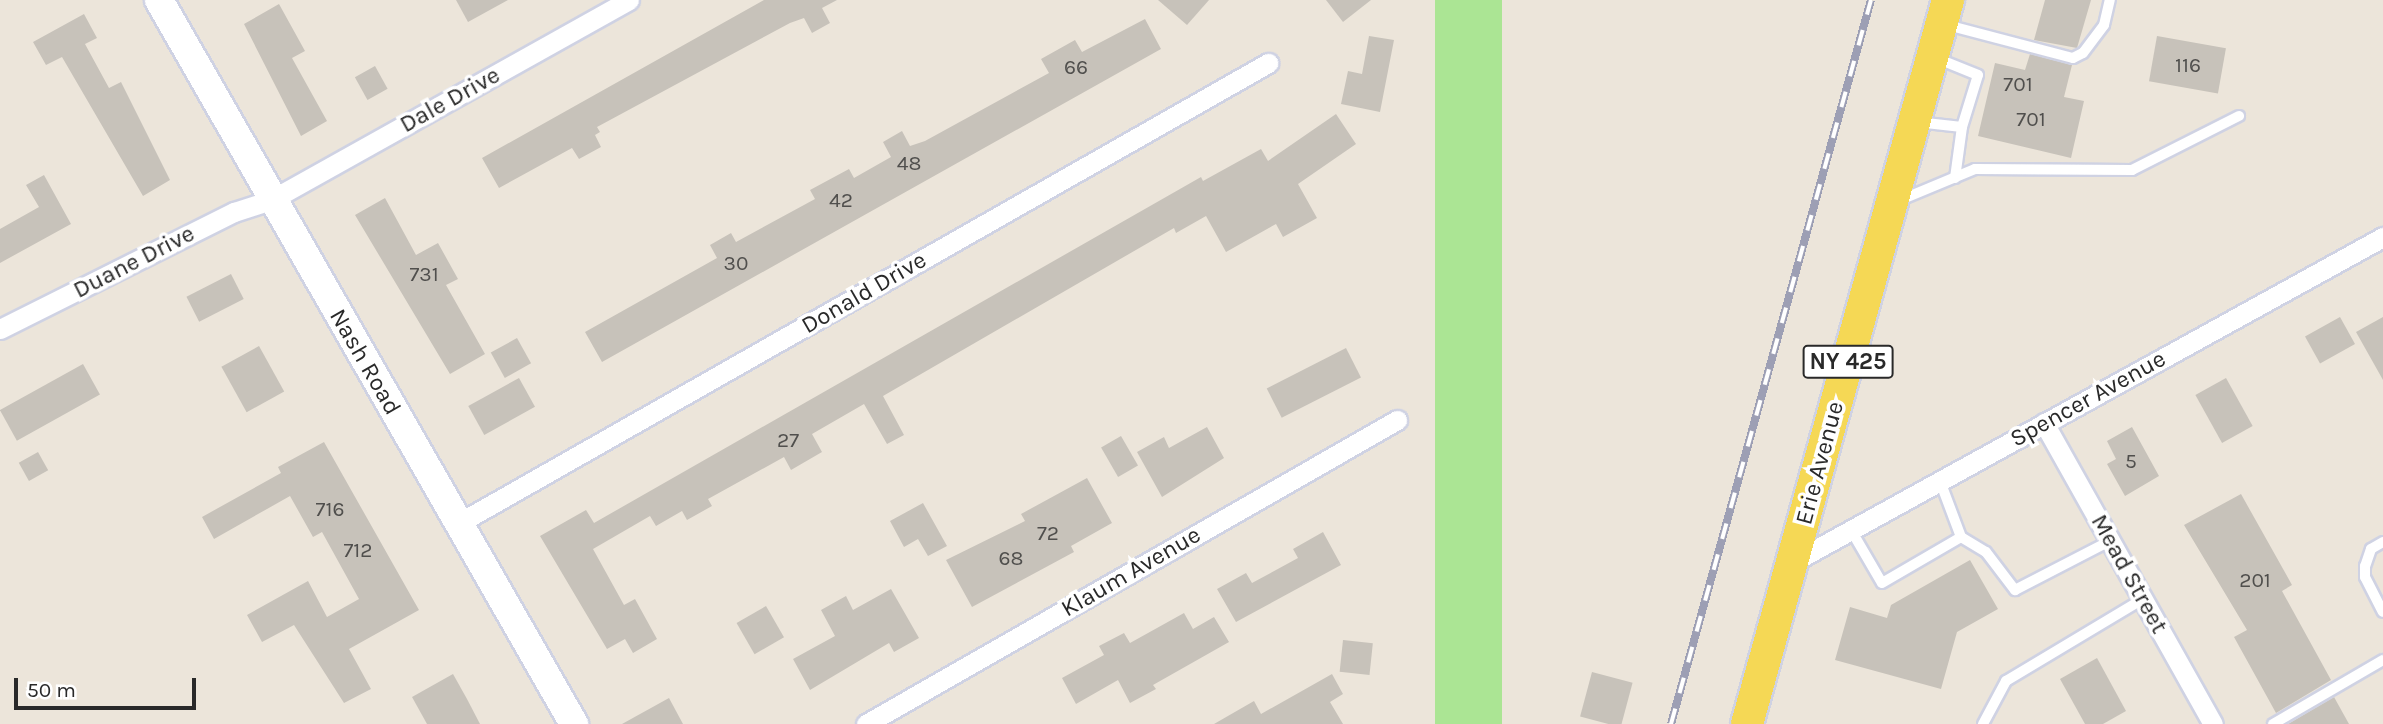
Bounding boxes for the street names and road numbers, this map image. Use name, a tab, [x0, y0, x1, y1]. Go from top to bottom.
street label: Dale Drive	[395, 61, 505, 139]
street label: Duane Drive	[69, 219, 199, 305]
street label: Donald Drive	[796, 246, 932, 340]
street label: Nash Road	[323, 304, 407, 420]
road number: NY 425	[1802, 342, 1894, 382]
street label: Spencer Avenue	[2005, 344, 2171, 454]
street label: Erie Avenue	[1790, 398, 1850, 528]
street label: Mead Street	[2084, 509, 2174, 639]
street label: Klaum Avenue	[1056, 520, 1206, 624]

